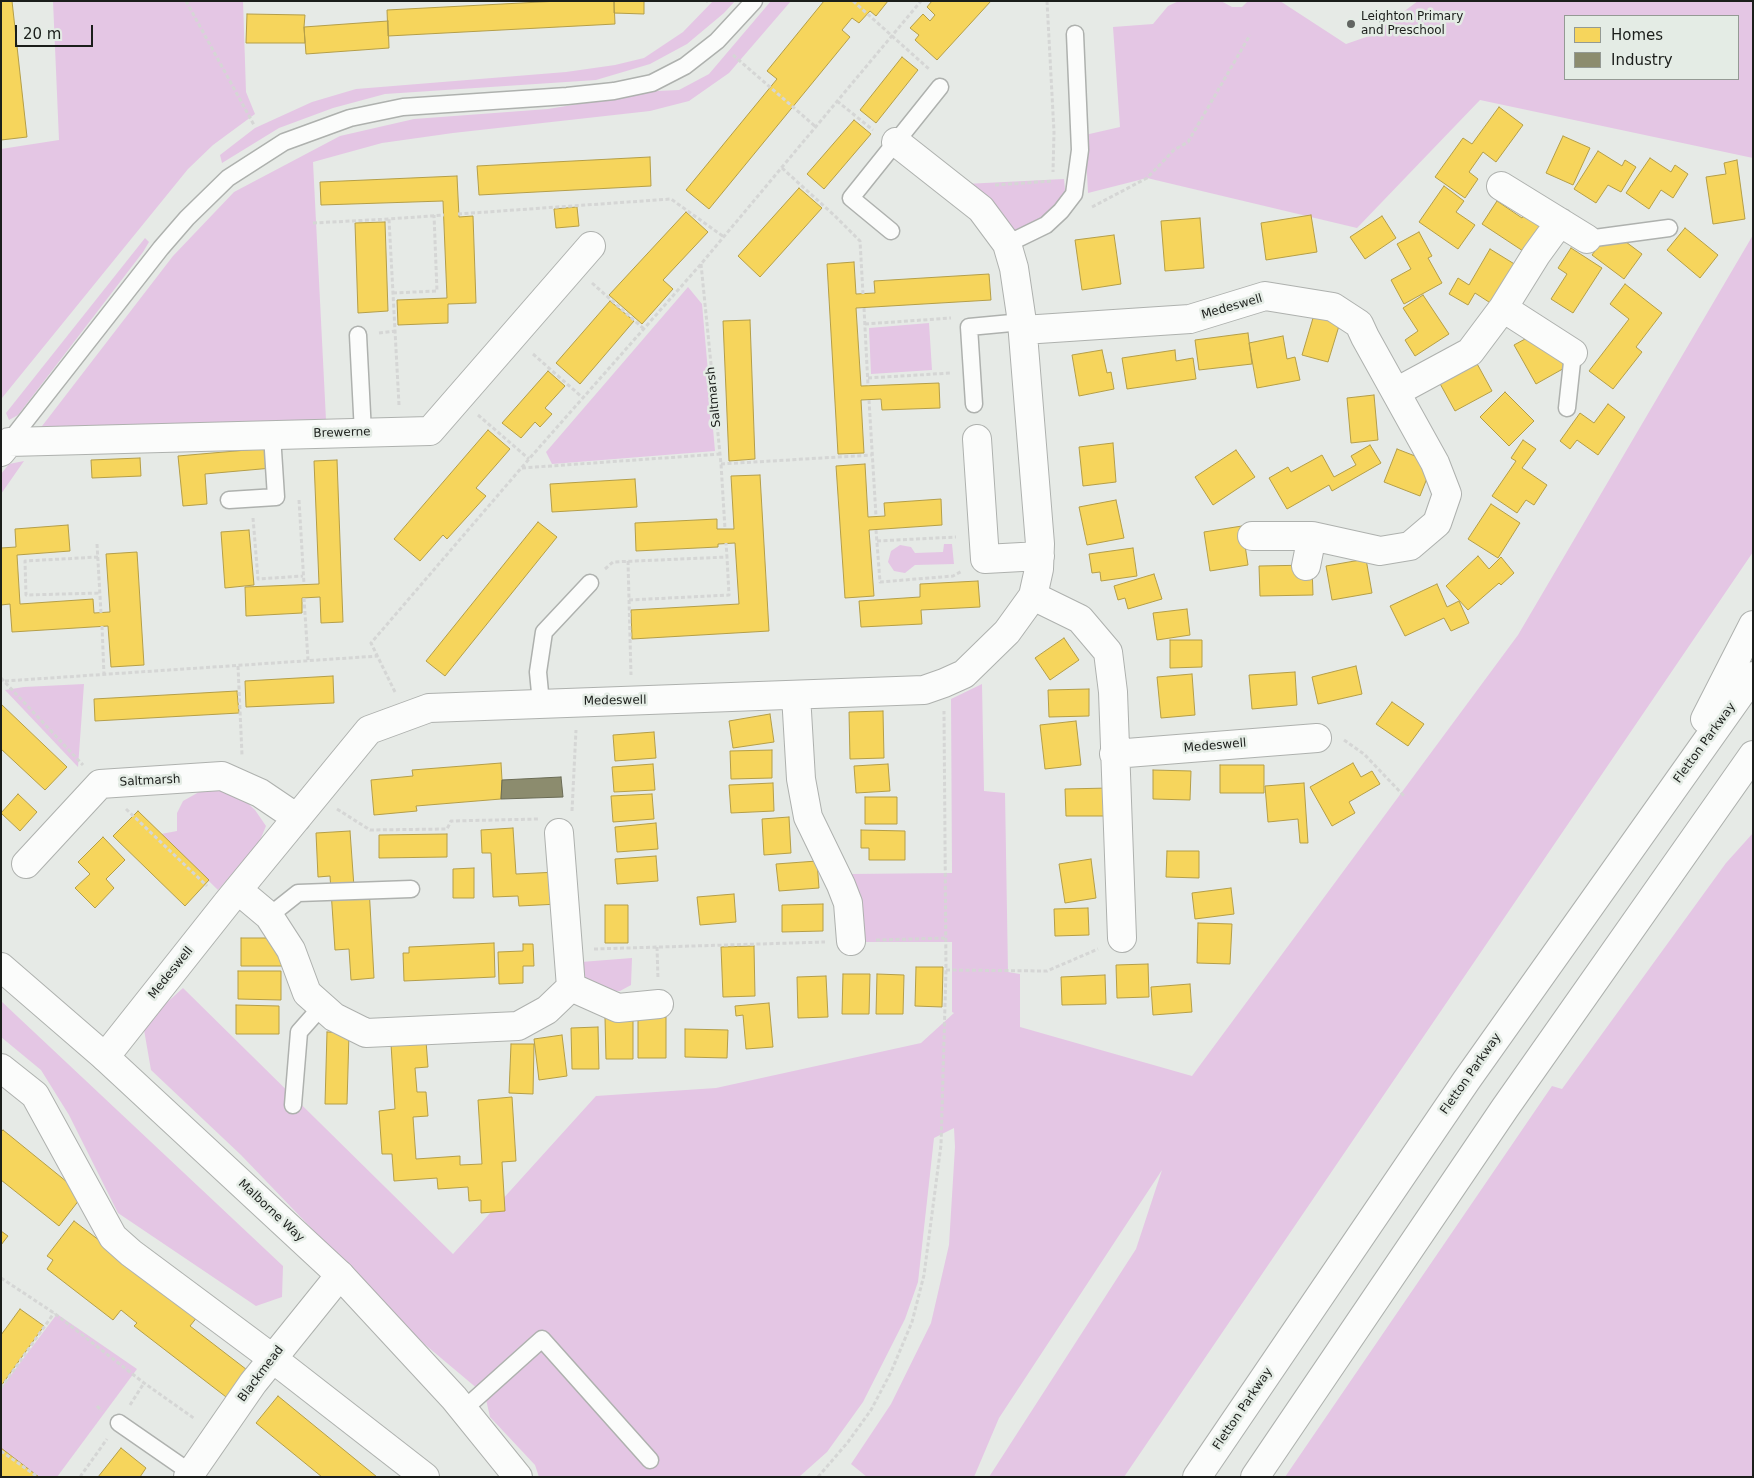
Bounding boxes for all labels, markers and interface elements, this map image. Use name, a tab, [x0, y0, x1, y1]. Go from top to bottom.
place label: Leighton Primary and Preschool	[1361, 10, 1463, 38]
scale bar	[18, 15, 95, 47]
legend	[1564, 15, 1739, 80]
marker: Leighton Primary and Preschool	[1345, 18, 1357, 30]
text: 20 m	[23, 25, 61, 43]
text: Homes	[1611, 26, 1663, 44]
text: Industry	[1611, 51, 1673, 69]
street label: Medeswell	[1200, 291, 1264, 323]
street label: Saltmarsh	[704, 366, 724, 428]
street label: Brewerne	[313, 425, 371, 441]
street label: Medeswell	[583, 693, 647, 709]
street label: Fletton Parkway	[1671, 700, 1739, 786]
street label: Medeswell	[1183, 736, 1247, 756]
street label: Saltmarsh	[119, 772, 181, 790]
street label: Medeswell	[146, 944, 196, 1002]
street label: Fletton Parkway	[1438, 1031, 1504, 1117]
street label: Malborne Way	[235, 1177, 307, 1245]
street label: Blackmead	[235, 1343, 287, 1405]
street label: Fletton Parkway	[1210, 1365, 1276, 1453]

